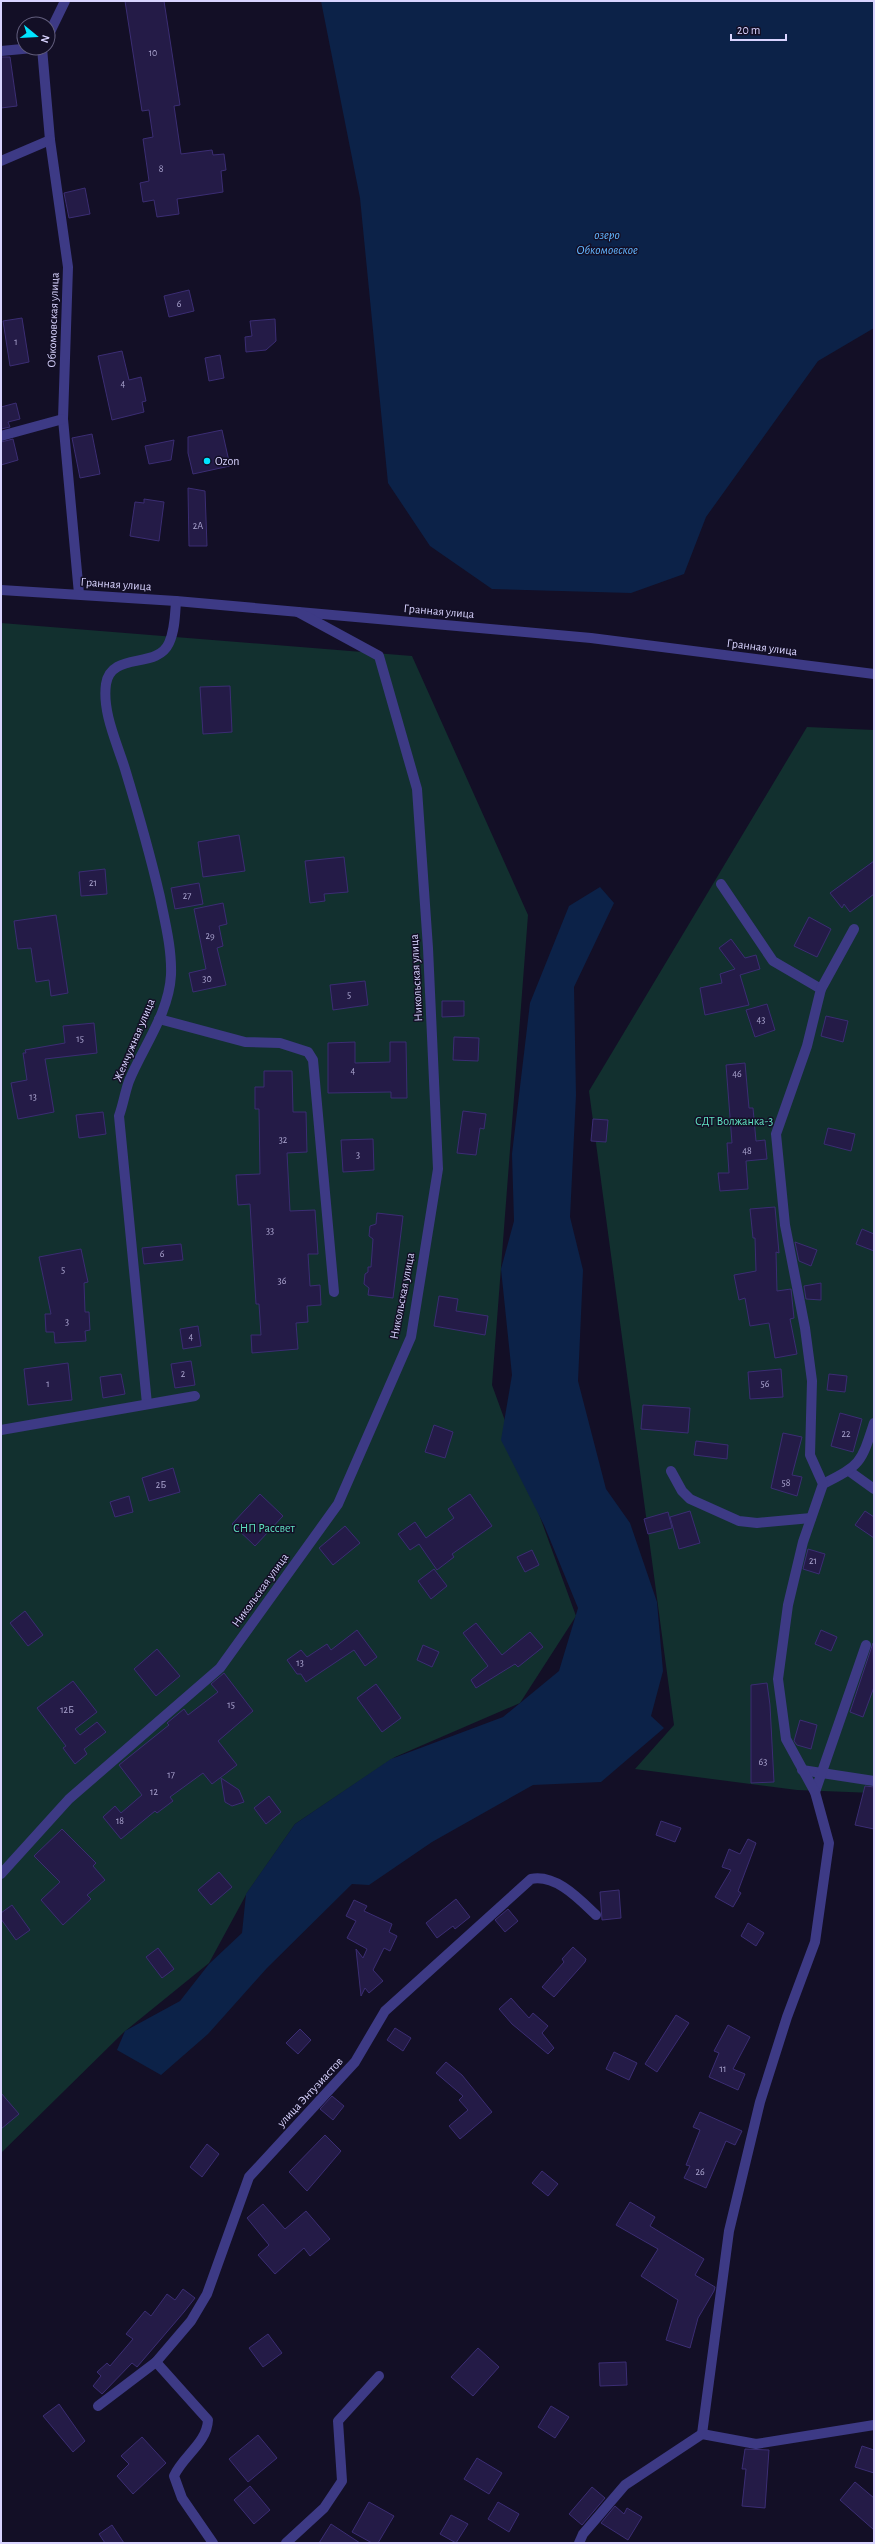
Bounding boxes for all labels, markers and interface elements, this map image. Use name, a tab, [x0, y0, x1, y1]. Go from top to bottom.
north arrow	[16, 16, 56, 56]
scale bar	[731, 16, 786, 42]
text: 20 m	[737, 24, 760, 36]
text: N	[39, 34, 51, 44]
house number: 10	[149, 48, 157, 58]
house number: 8	[159, 164, 164, 174]
water label: озеро Обкомовское	[576, 229, 638, 257]
street label: Обкомовская улица	[45, 272, 62, 368]
house number: 6	[177, 299, 182, 309]
house number: 1	[14, 337, 18, 347]
house number: 4	[121, 379, 126, 389]
place label: Ozon	[215, 455, 239, 467]
marker: Ozon	[202, 456, 212, 466]
house number: 2А	[193, 521, 203, 531]
street label: Гранная улица	[80, 576, 152, 593]
street label: Гранная улица	[403, 602, 475, 621]
street label: Гранная улица	[726, 637, 799, 658]
house number: 21	[89, 878, 97, 888]
house number: 27	[183, 891, 191, 901]
house number: 29	[205, 931, 215, 941]
street label: Никольская улица	[408, 933, 425, 1022]
house number: 30	[202, 974, 212, 984]
house number: 5	[347, 990, 351, 1000]
street label: Жемчужная улица	[111, 996, 158, 1084]
house number: 43	[757, 1015, 765, 1025]
house number: 15	[76, 1034, 84, 1044]
house number: 4	[351, 1066, 356, 1076]
house number: 46	[732, 1069, 742, 1079]
house number: 13	[29, 1092, 37, 1102]
park label: СДТ Волжанка-3	[695, 1115, 773, 1127]
house number: 32	[279, 1135, 288, 1145]
house number: 48	[742, 1146, 752, 1156]
house number: 3	[356, 1150, 360, 1160]
house number: 33	[266, 1226, 274, 1236]
house number: 6	[160, 1249, 165, 1259]
street label: Никольская улица	[388, 1251, 417, 1340]
house number: 5	[61, 1265, 65, 1275]
house number: 36	[278, 1276, 287, 1286]
house number: 3	[65, 1317, 69, 1327]
house number: 4	[189, 1332, 194, 1342]
house number: 2	[181, 1369, 186, 1379]
house number: 1	[46, 1379, 50, 1389]
house number: 56	[761, 1379, 770, 1389]
house number: 22	[841, 1429, 851, 1439]
house number: 58	[782, 1478, 791, 1488]
house number: 2Б	[156, 1480, 166, 1490]
park label: СНП Рассвет	[233, 1522, 296, 1534]
street label: Никольская улица	[229, 1551, 292, 1630]
house number: 21	[809, 1556, 817, 1566]
house number: 13	[296, 1658, 304, 1668]
house number: 15	[227, 1700, 235, 1710]
house number: 12Б	[60, 1705, 74, 1715]
house number: 63	[759, 1757, 767, 1767]
house number: 17	[167, 1770, 175, 1780]
house number: 12	[150, 1787, 158, 1797]
house number: 18	[116, 1816, 124, 1826]
street label: улица Энтузиастов	[274, 2055, 346, 2130]
house number: 11	[720, 2064, 726, 2074]
house number: 26	[695, 2167, 705, 2177]

